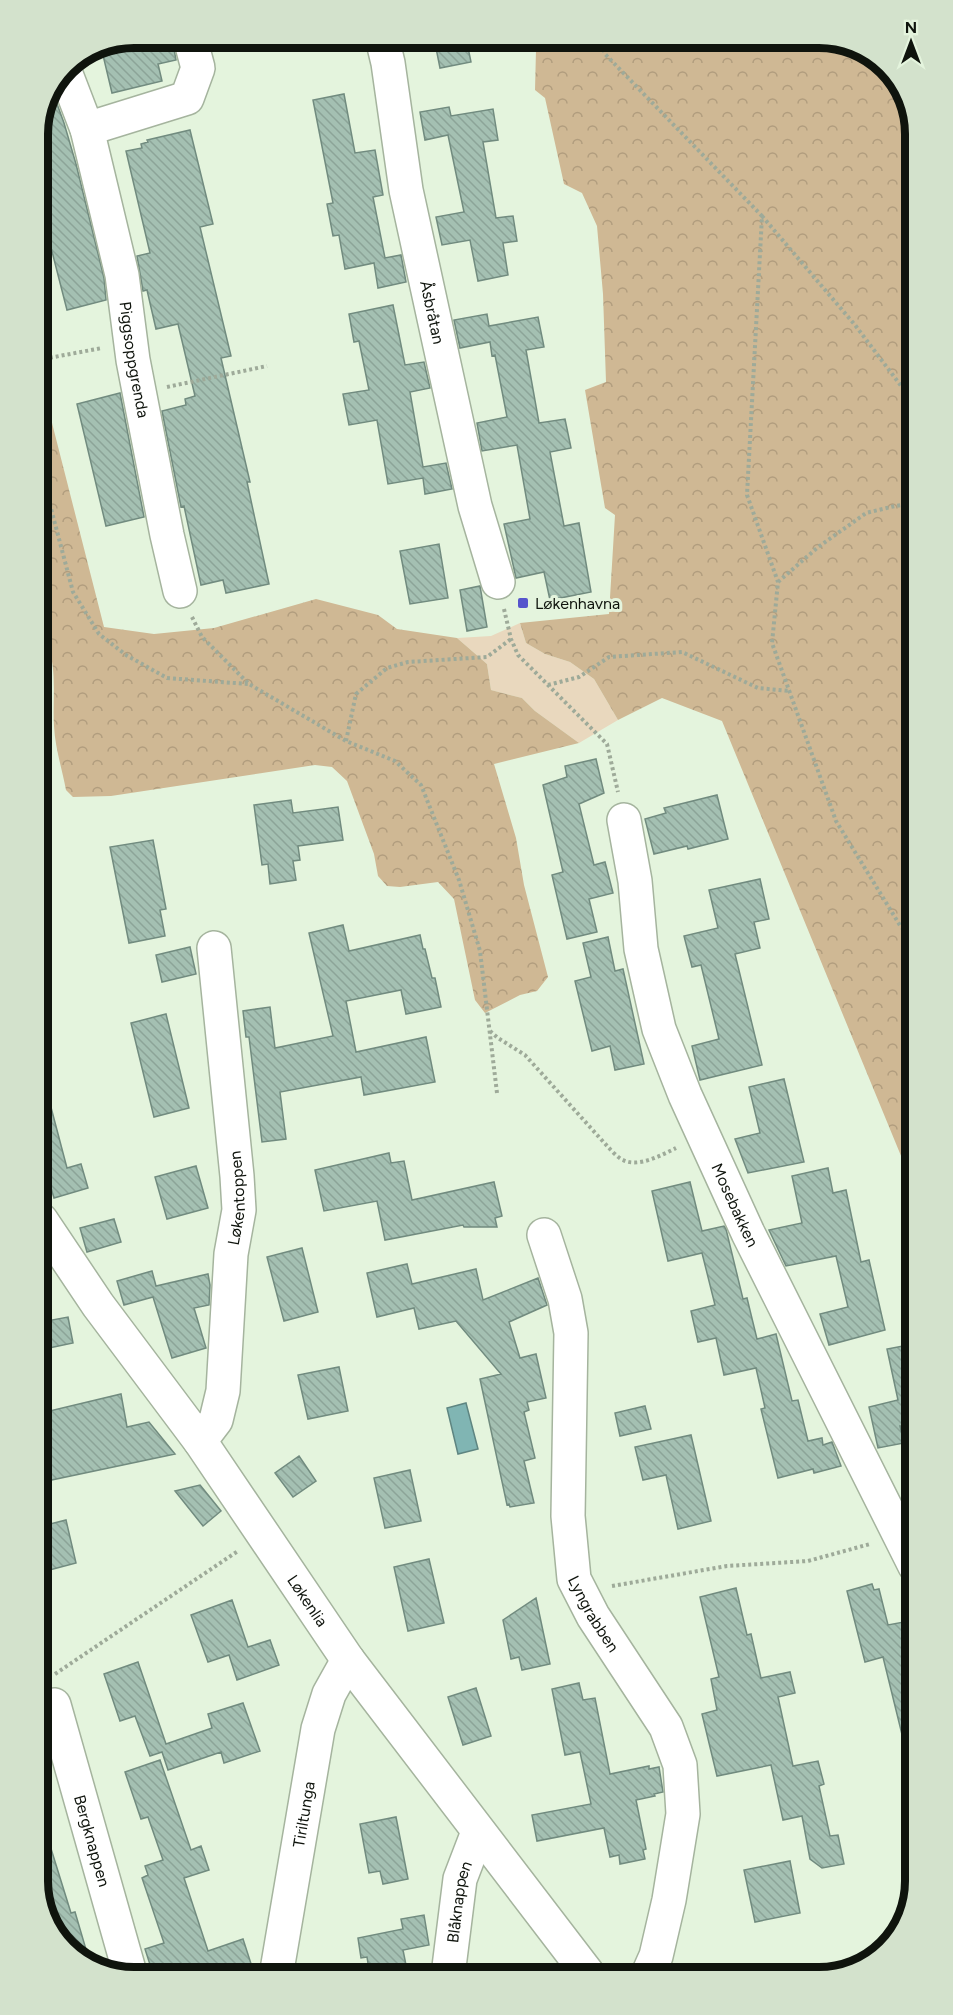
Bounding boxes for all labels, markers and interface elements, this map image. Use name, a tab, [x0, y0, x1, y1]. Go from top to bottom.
north arrow	[881, 12, 941, 72]
text: N	[905, 18, 917, 37]
street label: Åsbråtan	[417, 279, 449, 346]
street label: Piggsoppgrenda	[116, 300, 154, 419]
place label: Løkenhavna	[535, 594, 620, 613]
marker: Løkenhavna	[516, 596, 530, 610]
street label: Løkentoppen	[223, 1150, 249, 1247]
street label: Mosebakken	[708, 1160, 763, 1250]
street label: Løkenlia	[284, 1571, 332, 1630]
street label: Lyngrabben	[564, 1572, 623, 1655]
street label: Tiriltunga	[289, 1780, 318, 1849]
street label: Bergknappen	[70, 1792, 114, 1889]
street label: Blåknappen	[443, 1858, 476, 1944]

